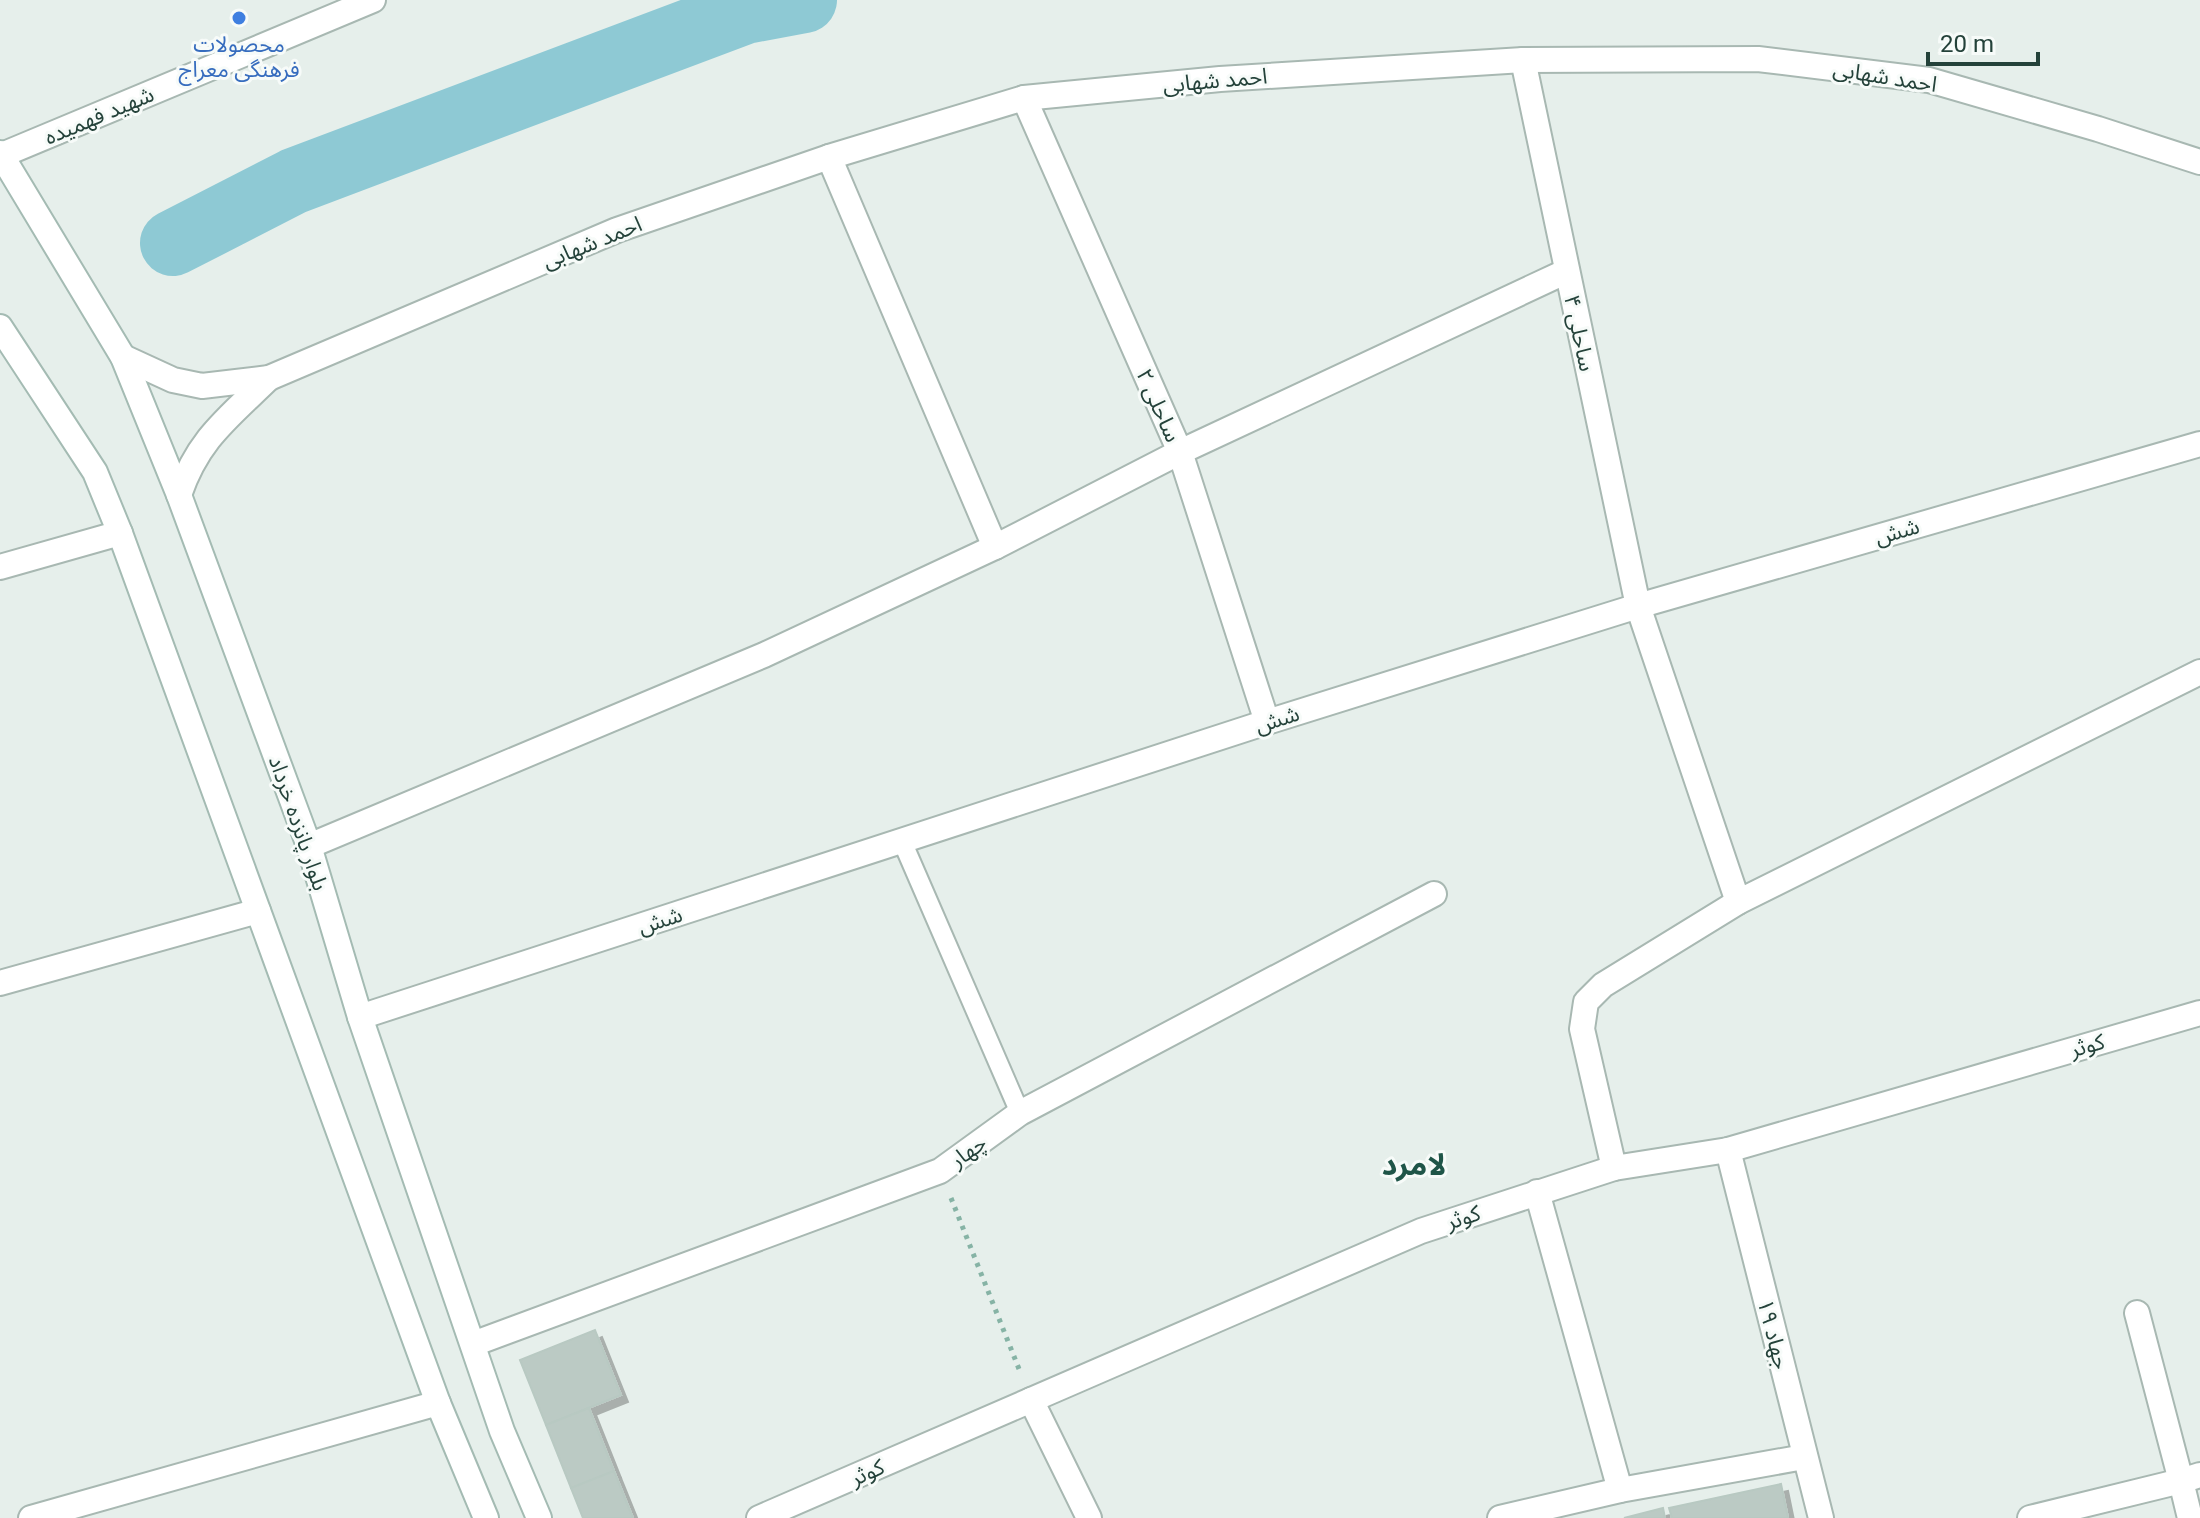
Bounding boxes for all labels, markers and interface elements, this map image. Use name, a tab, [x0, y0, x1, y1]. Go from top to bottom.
marker: محصولات فرهنگی معراج	[230, 9, 248, 27]
scale bar	[1928, 16, 2038, 66]
text: 20 m	[1940, 30, 1994, 58]
place label: محصولات فرهنگی معراج	[178, 32, 300, 86]
street label: احمد شهابی	[1831, 56, 1939, 97]
street label: احمد شهابی	[1162, 63, 1268, 98]
street label: شهید فهمیده	[41, 81, 158, 150]
street label: احمد شهابی	[539, 211, 646, 274]
street label: ساحلی ۴	[1559, 293, 1600, 374]
street label: ساحلی ۲	[1131, 365, 1186, 446]
street label: شش	[1872, 513, 1922, 550]
street label: شش	[1252, 701, 1302, 738]
street label: بلوار پانزده خرداد	[262, 753, 333, 894]
street label: شش	[635, 902, 685, 939]
street label: کوثر	[2066, 1028, 2108, 1063]
street label: چهار	[945, 1130, 992, 1175]
district label: لامرد	[1382, 1147, 1446, 1182]
street label: کوثر	[1442, 1200, 1484, 1235]
street label: جهاد ۱۹	[1753, 1296, 1794, 1372]
street label: کوثر	[845, 1454, 889, 1491]

